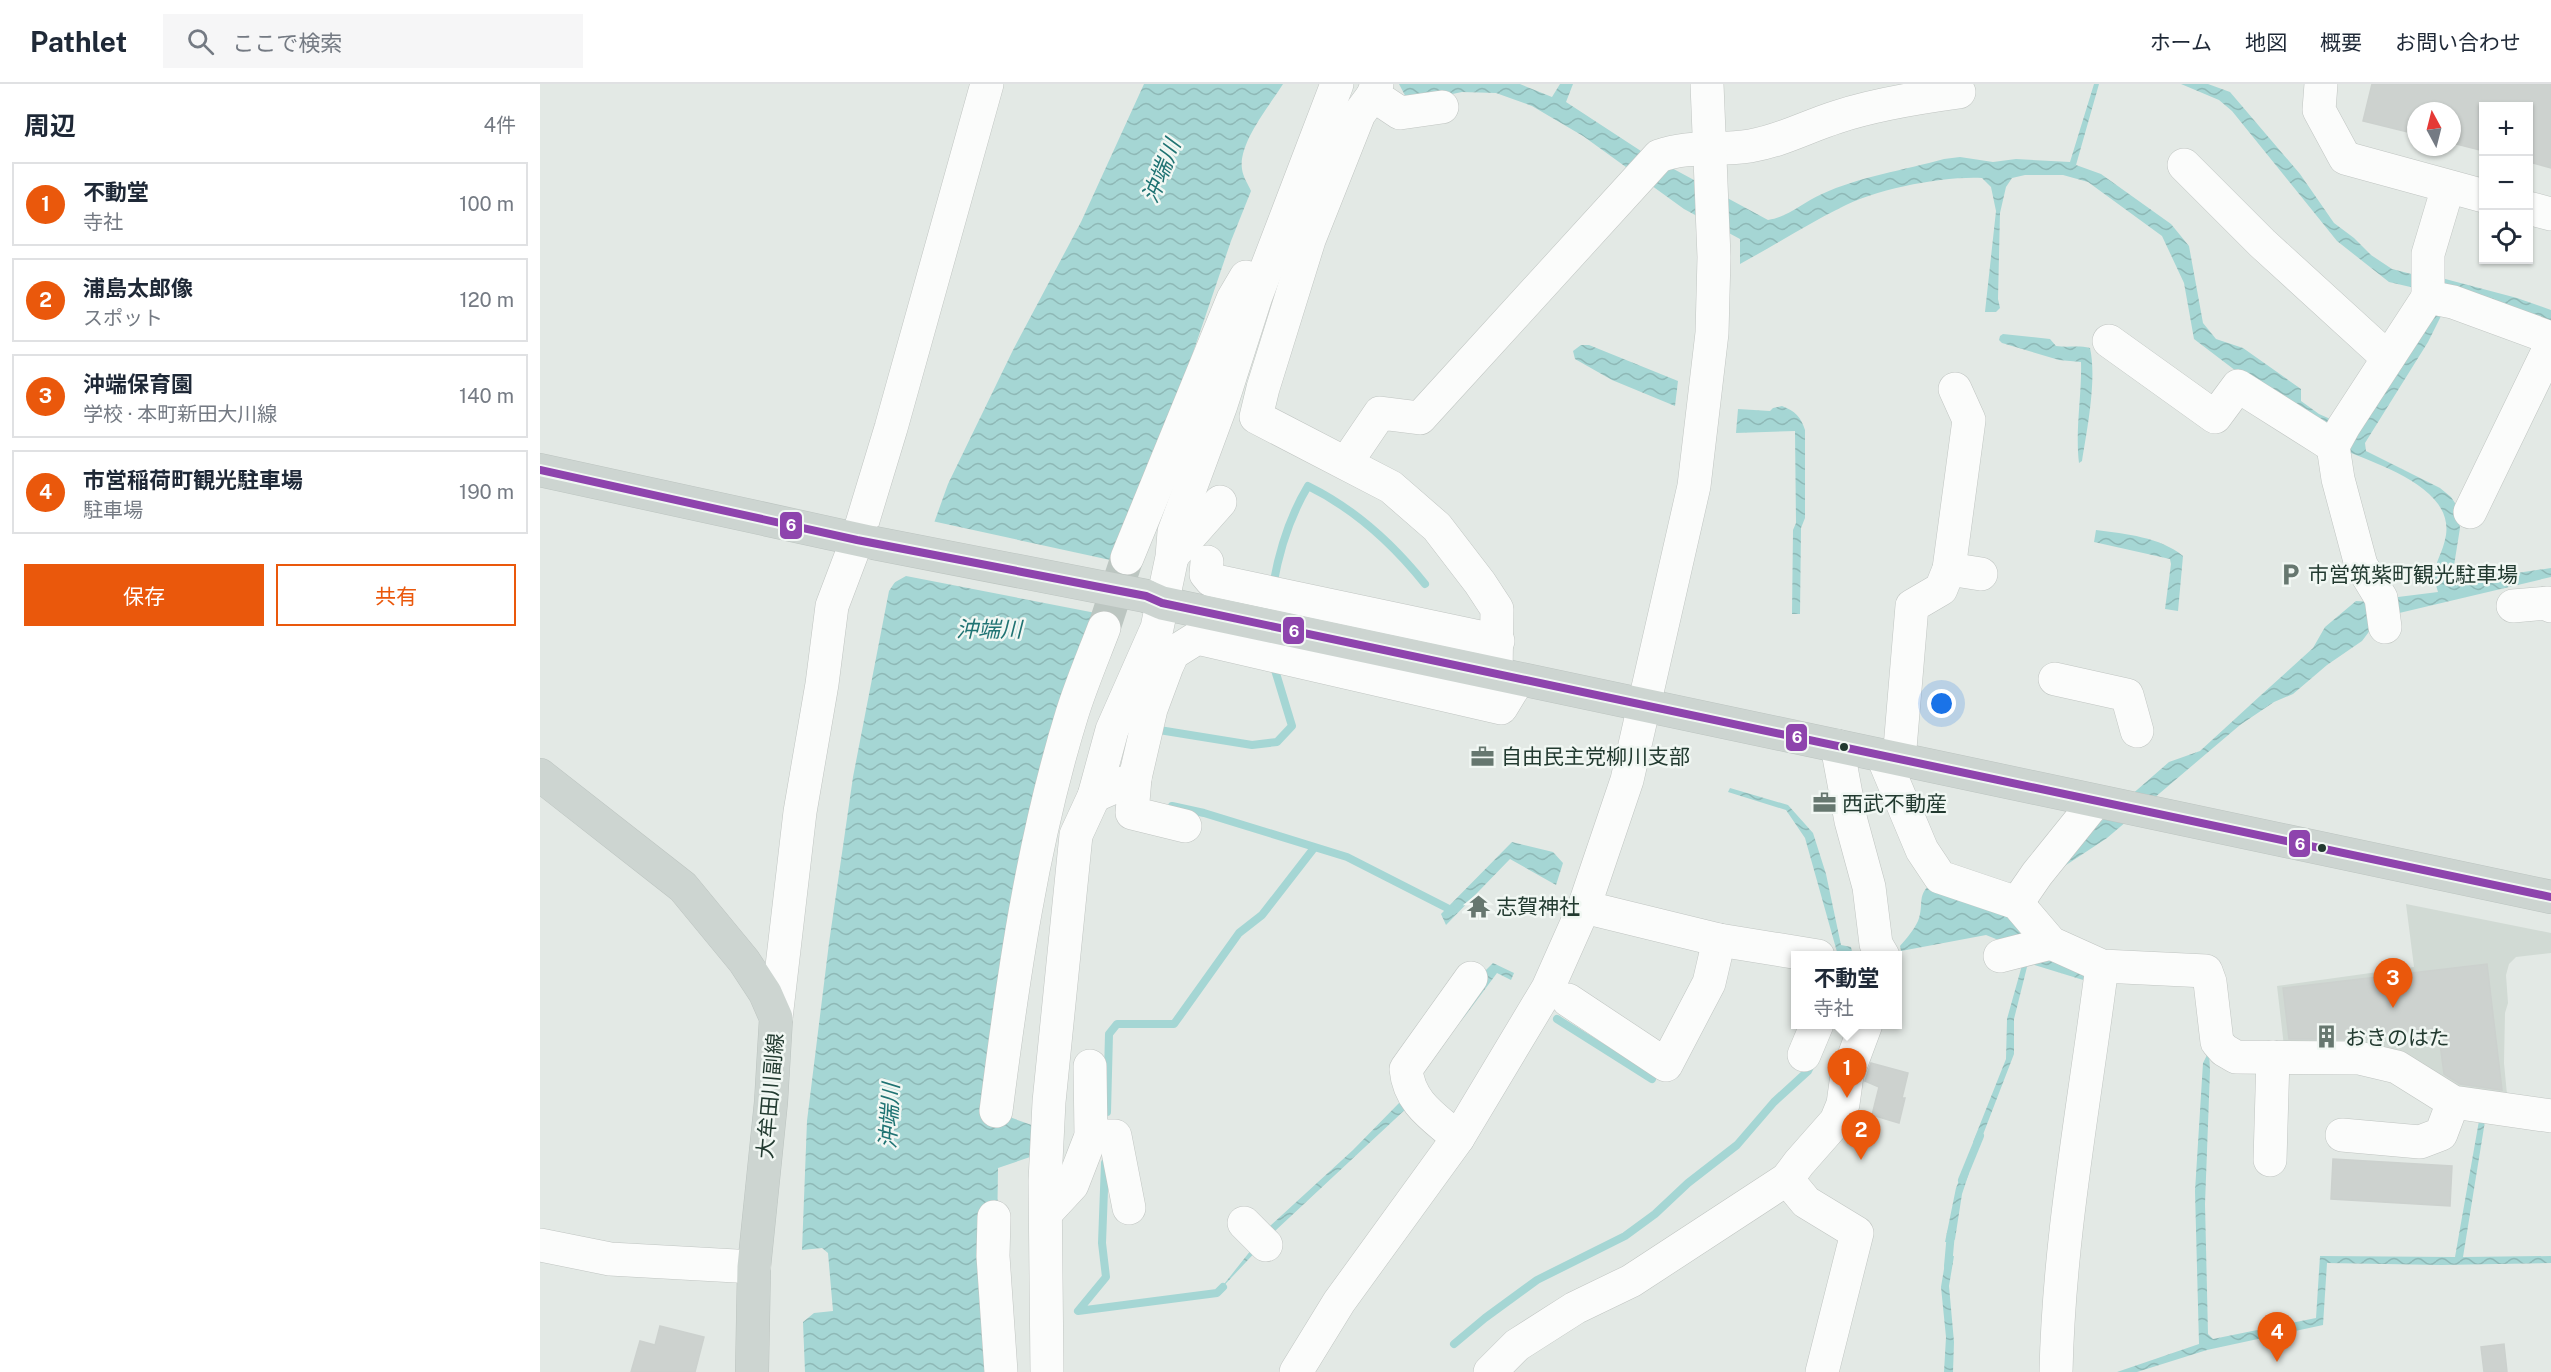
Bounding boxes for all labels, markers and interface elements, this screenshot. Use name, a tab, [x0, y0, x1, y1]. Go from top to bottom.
search box	[163, 14, 583, 68]
text: Pathlet	[30, 25, 127, 58]
icon: search	[184, 25, 217, 58]
text: ここで検索	[232, 30, 342, 56]
text: ホーム	[2150, 30, 2212, 55]
text: 地図	[2245, 30, 2287, 55]
text: 概要	[2320, 30, 2362, 55]
text: お問い合わせ	[2395, 30, 2521, 55]
north arrow	[2407, 102, 2461, 156]
map controls	[2479, 102, 2533, 264]
button: +	[2479, 102, 2533, 156]
text: 周辺	[24, 110, 76, 141]
text: 4件	[483, 113, 516, 137]
water label: 沖端川	[1137, 134, 1186, 206]
button: −	[2479, 156, 2533, 210]
text: 不動堂	[83, 179, 149, 205]
text: 1	[41, 192, 50, 216]
text: 100 m	[459, 192, 514, 216]
text: 寺社	[83, 210, 123, 234]
button: locate	[2479, 210, 2533, 264]
text: 浦島太郎像	[83, 275, 193, 301]
text: 2	[39, 288, 52, 312]
text: 120 m	[460, 288, 514, 312]
text: スポット	[83, 306, 163, 330]
text: 沖端保育園	[83, 371, 193, 397]
text: 3	[39, 384, 52, 408]
text: 140 m	[459, 384, 514, 408]
text: 学校 · 本町新田大川線	[83, 402, 277, 426]
text: 市営稲荷町観光駐車場	[83, 467, 303, 493]
text: 4	[39, 480, 52, 504]
text: 190 m	[459, 480, 514, 504]
text: 駐車場	[83, 498, 143, 522]
line badge: 6	[779, 511, 803, 540]
text: 6	[786, 516, 796, 535]
parking icon: 市営筑紫町観光駐車場	[2277, 561, 2303, 587]
place label: 市営筑紫町観光駐車場	[2308, 562, 2518, 587]
button: 保存	[24, 564, 264, 626]
button: 共有	[276, 564, 516, 626]
water label: 沖端川	[956, 616, 1024, 642]
line badge: 6	[1282, 616, 1305, 645]
text: 6	[1289, 622, 1299, 641]
your location	[1927, 689, 1956, 718]
line badge: 6	[1785, 723, 1808, 752]
text: 6	[1792, 728, 1802, 747]
unlabelled marker	[1838, 741, 1850, 753]
office icon: 自由民主党柳川支部	[1470, 743, 1496, 769]
place label: 自由民主党柳川支部	[1501, 744, 1690, 769]
office icon: 西武不動産	[1811, 790, 1837, 816]
place label: 西武不動産	[1842, 791, 1947, 816]
line badge: 6	[2288, 829, 2311, 858]
text: 6	[2295, 835, 2305, 854]
unlabelled marker	[2316, 842, 2328, 854]
temple icon: 志賀神社	[1465, 893, 1491, 919]
place label: 志賀神社	[1496, 894, 1580, 919]
popup	[1791, 951, 1902, 1029]
pin: 3	[2374, 958, 2412, 1008]
text: 不動堂	[1813, 965, 1880, 991]
text: 寺社	[1813, 996, 1853, 1020]
building icon: おきのはた	[2314, 1024, 2340, 1050]
place label: おきのはた	[2345, 1025, 2450, 1050]
street label: 大牟田川副線	[752, 1032, 788, 1160]
pin: 1	[1828, 1048, 1866, 1098]
water label: 沖端川	[874, 1080, 904, 1150]
pin: 2	[1842, 1110, 1880, 1160]
pin: 4	[2258, 1312, 2296, 1362]

